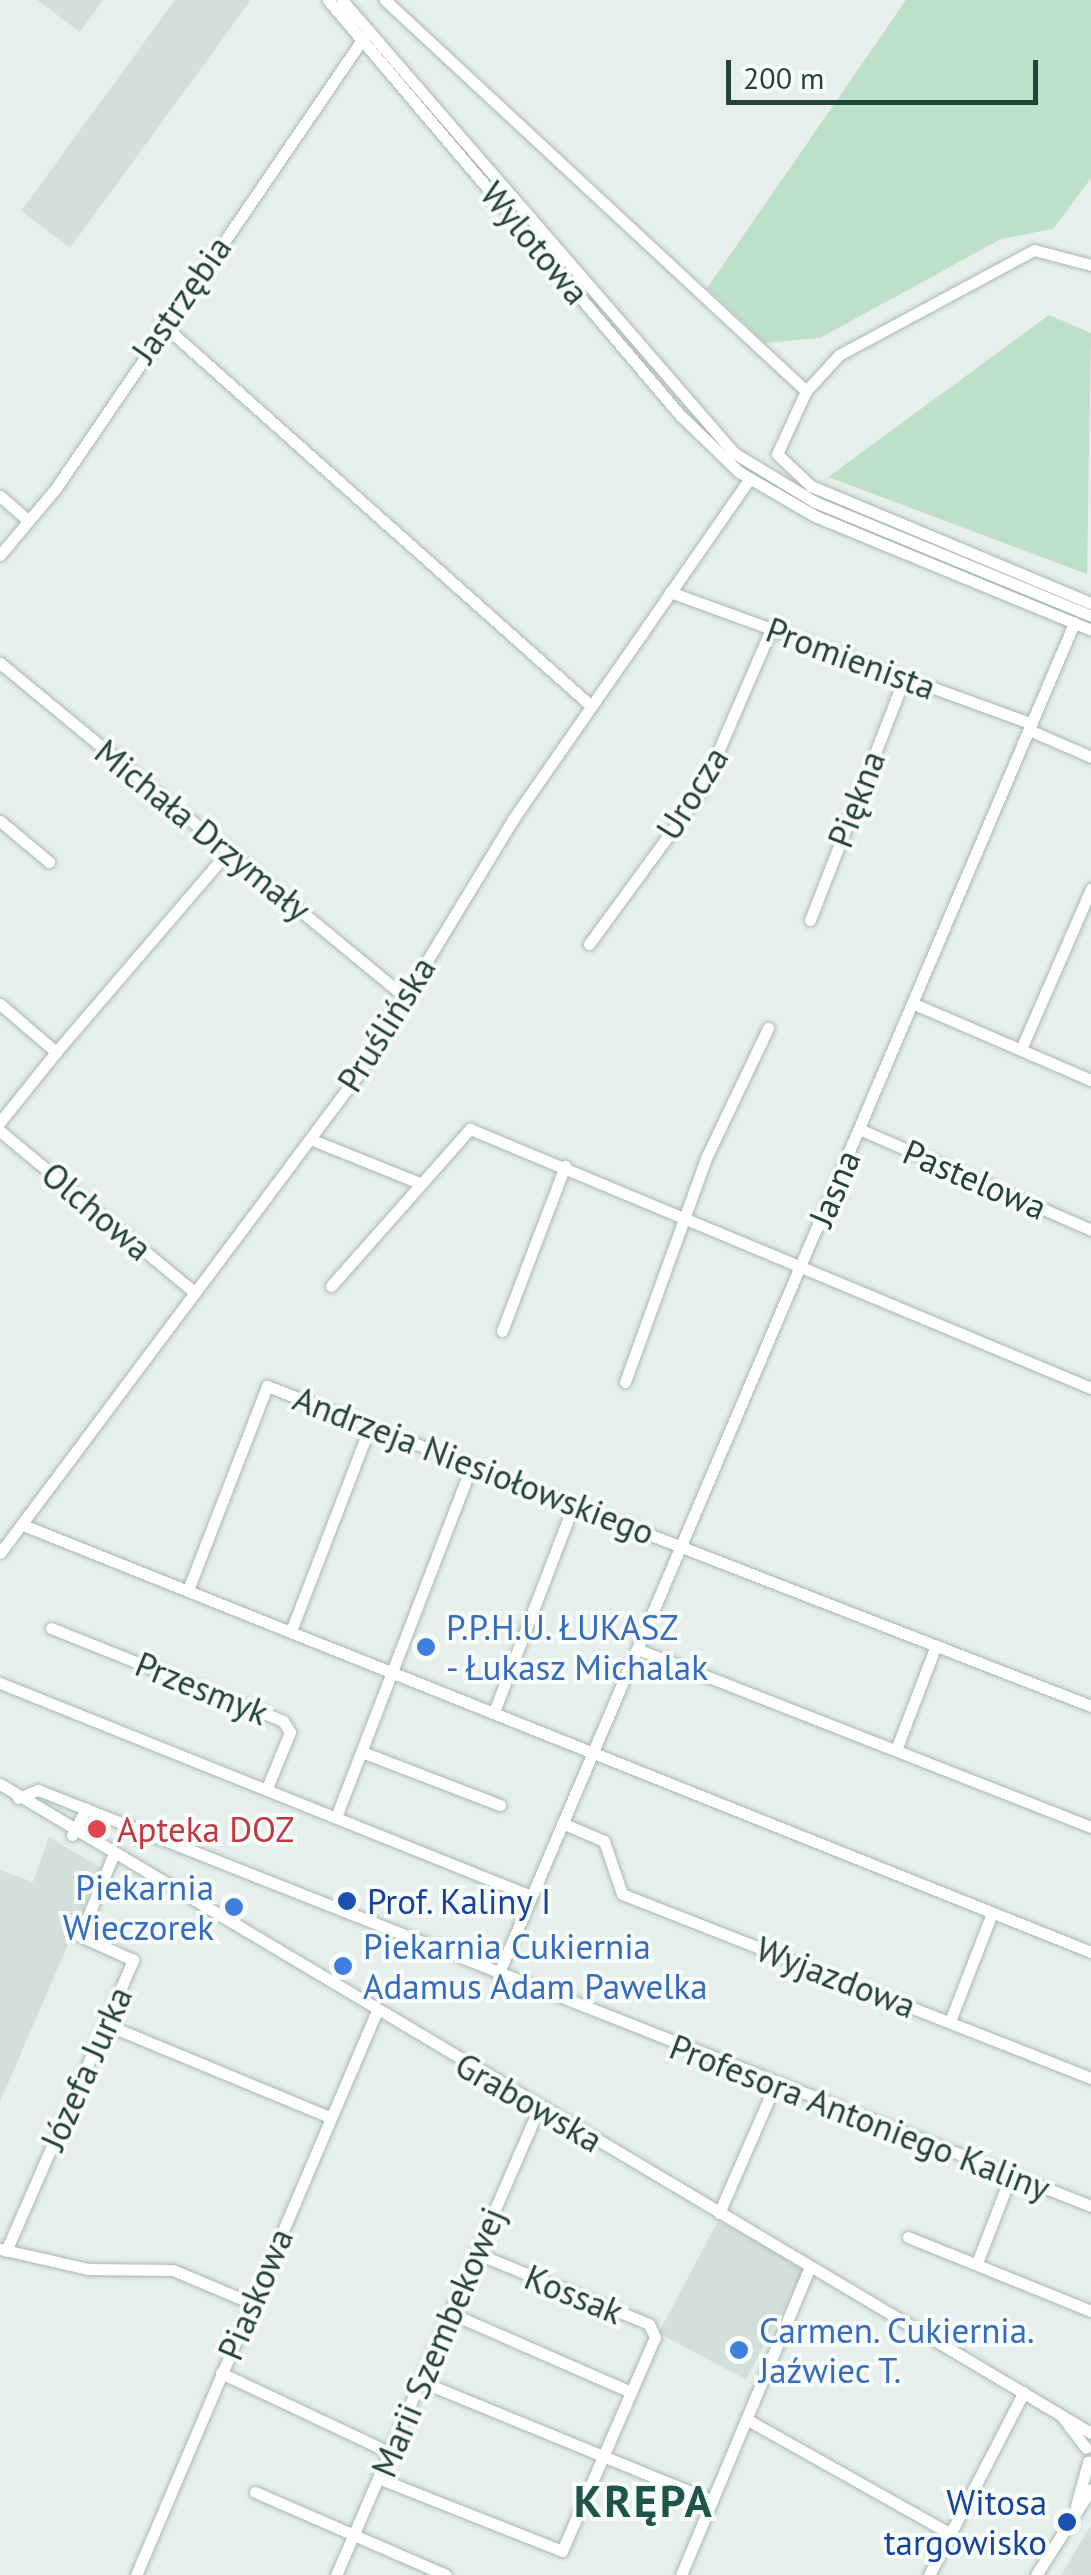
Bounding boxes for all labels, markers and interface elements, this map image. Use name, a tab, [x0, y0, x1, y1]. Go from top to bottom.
scale bar	[731, 40, 1044, 102]
text: 200 m	[743, 58, 824, 97]
street label: Wylotowa	[472, 173, 598, 313]
street label: Jastrzębia	[122, 228, 240, 370]
street label: Promienista	[761, 608, 941, 708]
street label: Michała Drzymały	[87, 730, 319, 930]
street label: Urocza	[647, 739, 737, 847]
street label: Piękna	[818, 745, 894, 853]
street label: Pruślińska	[328, 949, 444, 1099]
street label: Pastelowa	[897, 1130, 1053, 1228]
street label: Jasna	[799, 1144, 869, 1232]
street label: Olchowa	[33, 1153, 161, 1269]
street label: Andrzeja Niesiołowskiego	[288, 1377, 660, 1553]
place label: P.P.H.U. ŁUKASZ - Łukasz Michalak	[446, 1606, 712, 1688]
marker: P.P.H.U. ŁUKASZ - Łukasz Michalak	[415, 1636, 437, 1658]
street label: Przesmyk	[130, 1642, 274, 1734]
place label: Apteka DOZ	[117, 1808, 294, 1850]
marker: Apteka DOZ	[86, 1818, 108, 1840]
place label: Piekarnia Wieczorek	[63, 1866, 214, 1948]
place label: Prof. Kaliny I	[367, 1880, 555, 1922]
marker: Prof. Kaliny I	[336, 1890, 358, 1912]
marker: Piekarnia Wieczorek	[223, 1896, 245, 1918]
place label: Piekarnia Cukiernia Adamus Adam Pawelka	[363, 1925, 709, 2007]
street label: Wyjazdowa	[750, 1927, 922, 2027]
marker: Piekarnia Cukiernia Adamus Adam Pawelka	[332, 1955, 354, 1977]
street label: Józefa Jurka	[31, 1980, 141, 2156]
street label: Profesora Antoniego Kaliny	[664, 2025, 1056, 2209]
street label: Grabowska	[448, 2043, 610, 2161]
street label: Marii Szembekowej	[362, 2201, 514, 2483]
street label: Piaskowa	[209, 2222, 301, 2366]
street label: Kossak	[519, 2255, 629, 2333]
place label: Carmen. Cukiernia. Jaźwiec T.	[759, 2309, 1037, 2391]
marker: Carmen. Cukiernia. Jaźwiec T.	[728, 2339, 750, 2361]
district label: KRĘPA	[574, 2474, 714, 2528]
place label: Witosa targowisko	[884, 2481, 1047, 2563]
marker: Witosa targowisko	[1056, 2511, 1078, 2533]

